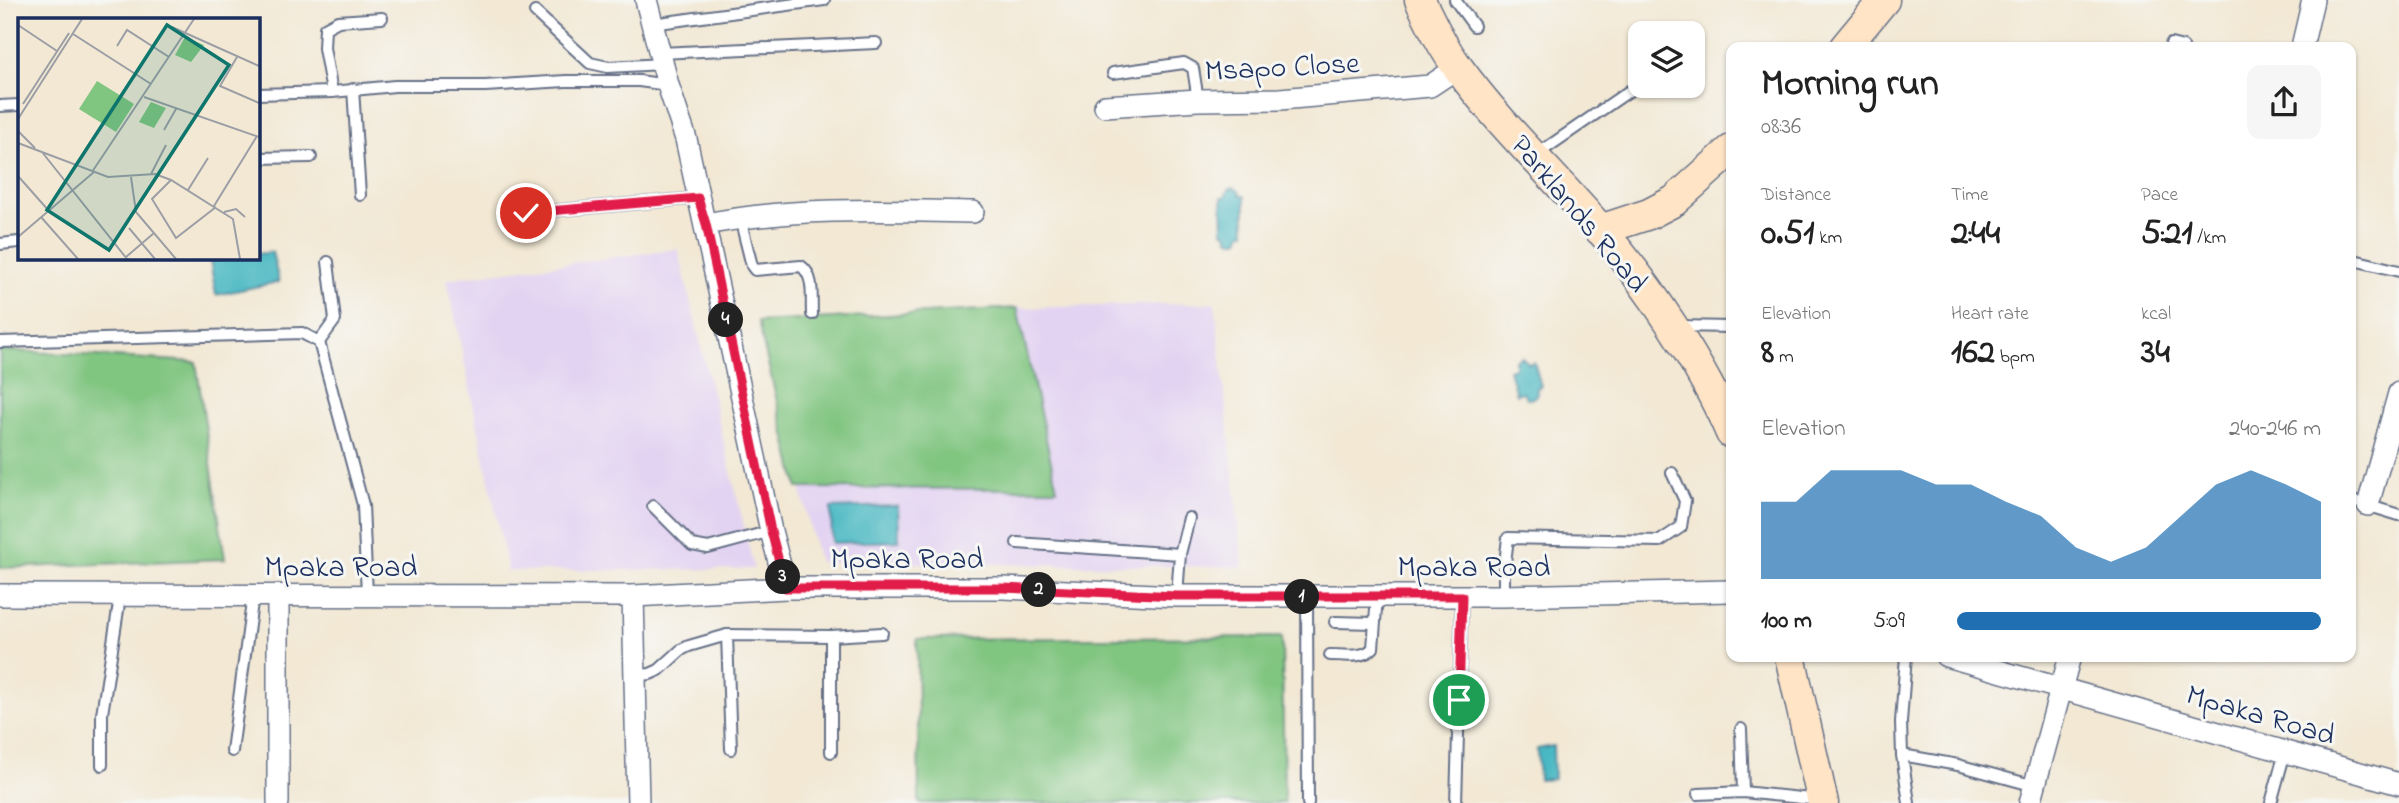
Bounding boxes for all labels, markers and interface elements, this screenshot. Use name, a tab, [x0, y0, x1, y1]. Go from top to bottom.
inset map	[18, 18, 259, 259]
map controls	[1628, 21, 1705, 98]
button: layers	[1628, 21, 1705, 98]
street label: Msapo Close	[1204, 43, 1361, 95]
text: Morning run	[1761, 57, 1939, 113]
button: share	[2247, 65, 2321, 139]
text: 08:36	[1761, 111, 1801, 144]
street label: Parklands Road	[1498, 126, 1657, 304]
text: Distance	[1761, 182, 1831, 209]
text: Time	[1951, 182, 1989, 209]
text: Pace	[2141, 182, 2178, 209]
pin	[496, 183, 556, 243]
icon: check	[507, 194, 545, 232]
text: 0.51	[1761, 209, 1814, 260]
text: 2:44	[1951, 209, 2000, 260]
text: 5:21	[2141, 209, 2193, 260]
text: km	[1814, 225, 1842, 252]
text: /km	[2193, 225, 2226, 252]
text: Elevation	[1761, 301, 1831, 328]
text: Heart rate	[1951, 301, 2029, 328]
text: kcal	[2141, 301, 2171, 328]
pin: 4	[708, 302, 744, 338]
text: 4	[722, 306, 729, 333]
text: 8	[1761, 328, 1774, 379]
text: 162	[1951, 328, 1995, 379]
text: 34	[2141, 328, 2170, 379]
text: m	[1774, 344, 1794, 371]
text: bpm	[1995, 344, 2035, 371]
text: Elevation	[1761, 413, 1846, 446]
text: 240–246 m	[2229, 413, 2321, 446]
street label: Mpaka Road	[831, 539, 984, 583]
street label: Mpaka Road	[265, 547, 418, 591]
street label: Mpaka Road	[1398, 547, 1551, 591]
pin: 3	[766, 560, 800, 594]
text: 3	[779, 563, 786, 590]
pin: 2	[1021, 572, 1056, 608]
text: 2	[1034, 576, 1043, 603]
pin: 1	[1284, 580, 1320, 614]
text: 1	[1298, 583, 1305, 610]
text: 100 m	[1761, 605, 1812, 638]
text: 5:09	[1873, 605, 1905, 638]
pin	[1429, 670, 1489, 730]
street label: Mpaka Road	[2181, 675, 2340, 759]
icon: arrive	[1440, 681, 1478, 719]

